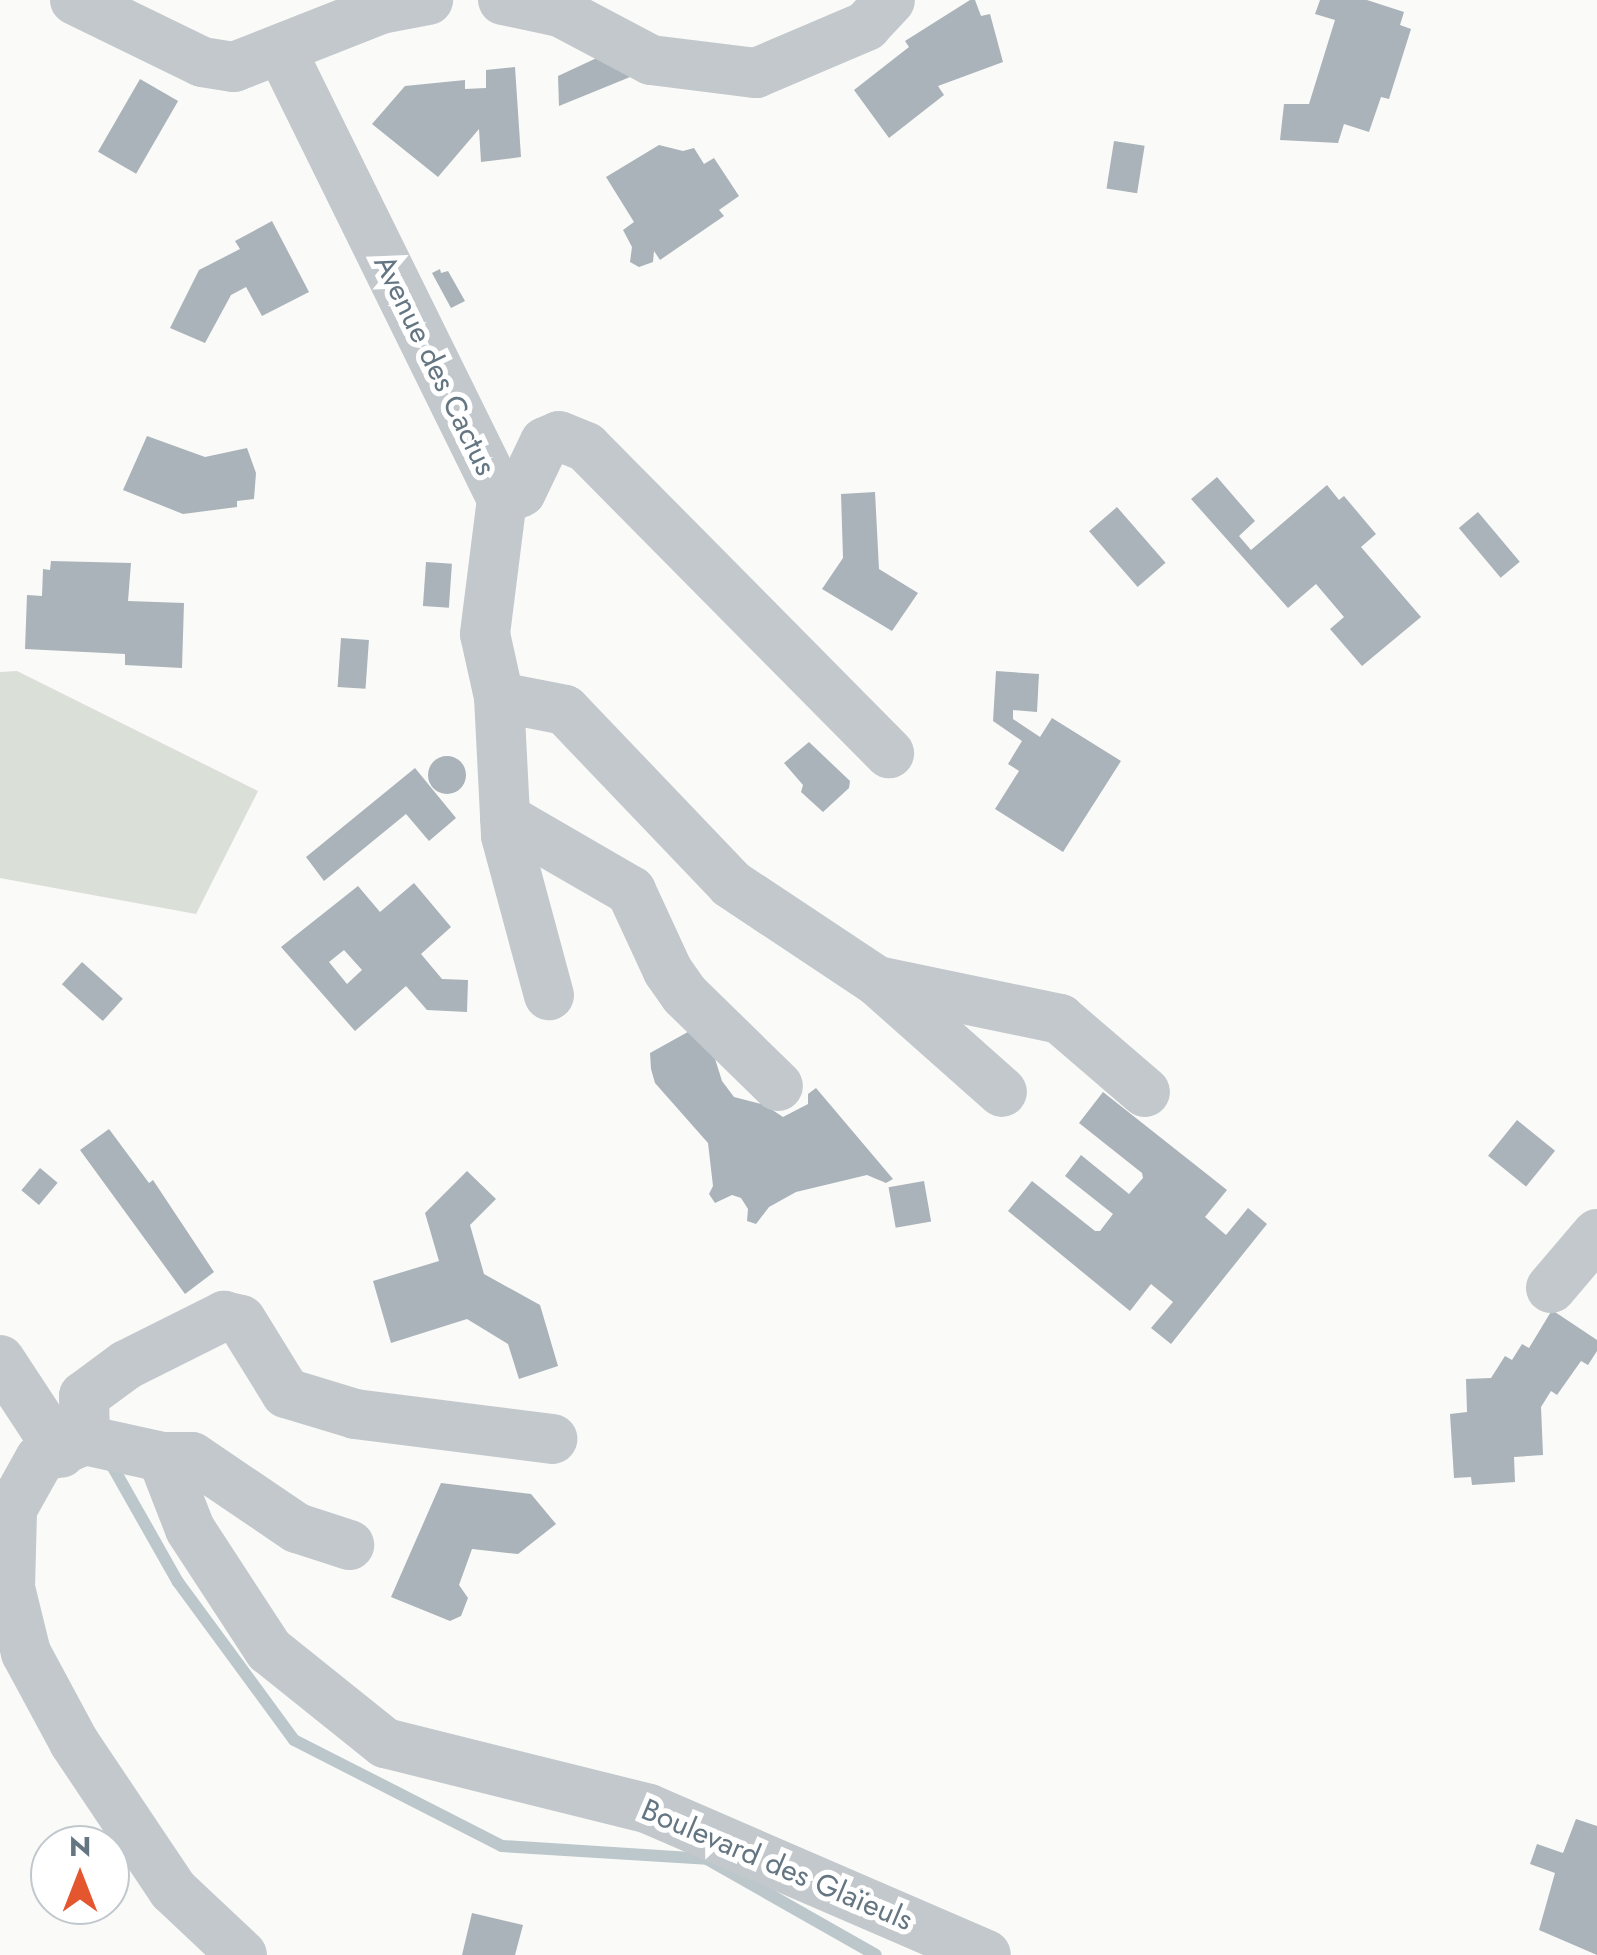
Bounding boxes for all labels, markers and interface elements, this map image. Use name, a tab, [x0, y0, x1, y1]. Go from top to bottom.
street label: Avenue des Cactus	[366, 249, 504, 481]
street label: Boulevard des Glaïeuls	[636, 1792, 918, 1938]
north arrow	[30, 1825, 130, 1925]
text: N	[69, 1826, 91, 1867]

